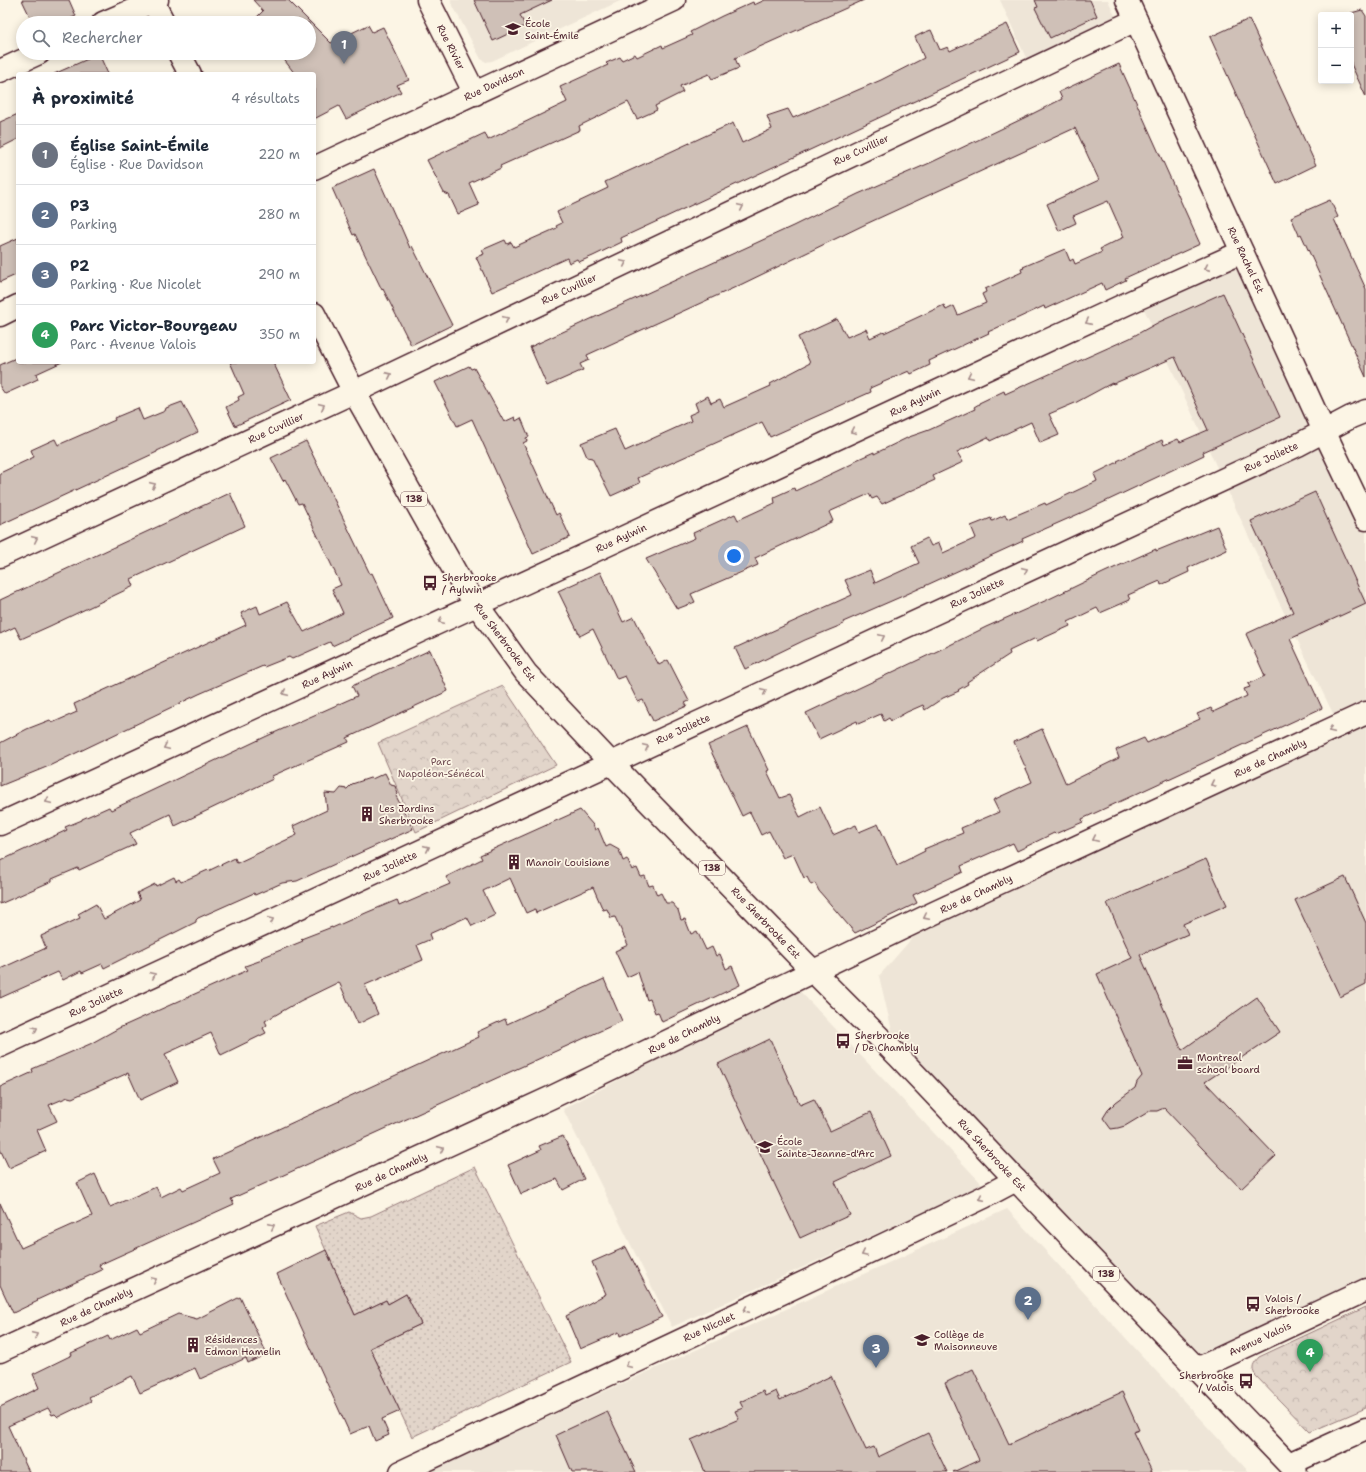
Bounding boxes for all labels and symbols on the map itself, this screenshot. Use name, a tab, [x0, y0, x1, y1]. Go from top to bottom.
place label: École Saint-Émile	[525, 17, 579, 42]
school or university icon: École Saint-Émile	[504, 20, 522, 38]
street label: Rue Rivier	[434, 22, 468, 72]
pin: 1	[331, 31, 357, 64]
street label: Rue Davidson	[462, 64, 526, 104]
street label: Rue Cuvillier	[831, 131, 891, 169]
one-way arrow	[737, 204, 744, 212]
street label: Rue Rachel Est	[1225, 224, 1267, 296]
one-way arrow	[619, 260, 627, 268]
one-way arrow	[1203, 263, 1211, 271]
street label: Rue Cuvillier	[539, 270, 599, 308]
one-way arrow	[502, 316, 509, 324]
one-way arrow	[1085, 317, 1092, 325]
one-way arrow	[967, 371, 975, 379]
one-way arrow	[384, 372, 392, 380]
street label: Rue Aylwin	[887, 385, 943, 419]
one-way arrow	[318, 403, 325, 411]
street label: Rue Cuvillier	[246, 409, 306, 447]
one-way arrow	[849, 426, 857, 434]
street label: Rue Joliette	[1242, 439, 1301, 475]
one-way arrow	[149, 482, 157, 490]
road number: 138	[401, 492, 427, 506]
street label: Rue Aylwin	[593, 521, 649, 555]
one-way arrow	[31, 536, 39, 544]
your location	[724, 546, 744, 566]
one-way arrow	[1021, 567, 1028, 575]
place label: Sherbrooke / Aylwin	[442, 571, 497, 596]
bus stop icon: Sherbrooke / Aylwin	[421, 574, 439, 592]
street label: Rue Joliette	[948, 575, 1007, 611]
street label: Rue Sherbrooke Est	[471, 600, 539, 684]
one-way arrow	[438, 616, 445, 624]
one-way arrow	[877, 634, 885, 642]
street label: Rue Aylwin	[299, 657, 355, 691]
one-way arrow	[281, 688, 289, 696]
one-way arrow	[759, 688, 767, 696]
street label: Rue Joliette	[654, 711, 713, 747]
one-way arrow	[1327, 725, 1334, 733]
street label: Rue de Chambly	[1232, 735, 1308, 780]
one-way arrow	[163, 742, 171, 750]
one-way arrow	[642, 744, 649, 752]
park label: Parc Napoléon-Sénécal	[398, 755, 484, 780]
one-way arrow	[1209, 779, 1217, 787]
one-way arrow	[45, 797, 52, 805]
place label: Les Jardins Sherbrooke	[379, 802, 434, 827]
building icon: Les Jardins Sherbrooke	[358, 805, 376, 823]
one-way arrow	[1091, 834, 1099, 842]
one-way arrow	[423, 845, 431, 853]
street label: Rue Joliette	[361, 848, 420, 884]
building icon: Manoir Louisiane	[505, 853, 523, 871]
place label: Manoir Louisiane	[526, 856, 610, 869]
road number: 138	[699, 861, 725, 875]
street label: Rue de Chambly	[938, 871, 1014, 916]
street label: Rue Sherbrooke Est	[728, 884, 804, 962]
one-way arrow	[923, 912, 930, 920]
one-way arrow	[267, 917, 275, 925]
one-way arrow	[149, 972, 157, 980]
street label: Rue Joliette	[67, 984, 126, 1020]
street label: Rue de Chambly	[646, 1011, 722, 1057]
one-way arrow	[31, 1026, 39, 1034]
place label: Sherbrooke / De Chambly	[855, 1029, 919, 1054]
bus stop icon: Sherbrooke / De Chambly	[834, 1032, 852, 1050]
place label: Montreal school board	[1197, 1051, 1261, 1076]
office icon: Montreal school board	[1176, 1054, 1194, 1072]
street label: Rue Sherbrooke Est	[955, 1116, 1029, 1194]
place label: École Sainte-Jeanne-d'Arc	[777, 1135, 874, 1160]
school or university icon: École Sainte-Jeanne-d'Arc	[756, 1138, 774, 1156]
one-way arrow	[437, 1145, 444, 1153]
street label: Rue de Chambly	[353, 1149, 429, 1194]
one-way arrow	[978, 1194, 985, 1201]
one-way arrow	[267, 1223, 275, 1231]
one-way arrow	[860, 1249, 868, 1257]
road number: 138	[1093, 1267, 1119, 1281]
one-way arrow	[150, 1277, 157, 1285]
street label: Rue de Chambly	[58, 1284, 134, 1329]
pin: 2	[1015, 1287, 1041, 1320]
place label: Valois / Sherbrooke	[1265, 1292, 1320, 1317]
bus stop icon: Valois / Sherbrooke	[1244, 1295, 1262, 1313]
one-way arrow	[743, 1305, 750, 1313]
street label: Rue Nicolet	[681, 1309, 737, 1345]
street label: Avenue Valois	[1227, 1319, 1293, 1359]
place label: Collège de Maisonneuve	[934, 1328, 998, 1353]
school or university icon: Collège de Maisonneuve	[913, 1331, 931, 1349]
one-way arrow	[31, 1332, 39, 1340]
place label: Résidences Edmon Hamelin	[205, 1333, 281, 1358]
pin: 3	[863, 1335, 889, 1368]
building icon: Résidences Edmon Hamelin	[184, 1336, 202, 1354]
pin: 4	[1297, 1339, 1323, 1372]
one-way arrow	[625, 1360, 633, 1368]
place label: Sherbrooke / Valois	[1179, 1369, 1234, 1394]
bus stop icon: Sherbrooke / Valois	[1237, 1372, 1255, 1390]

